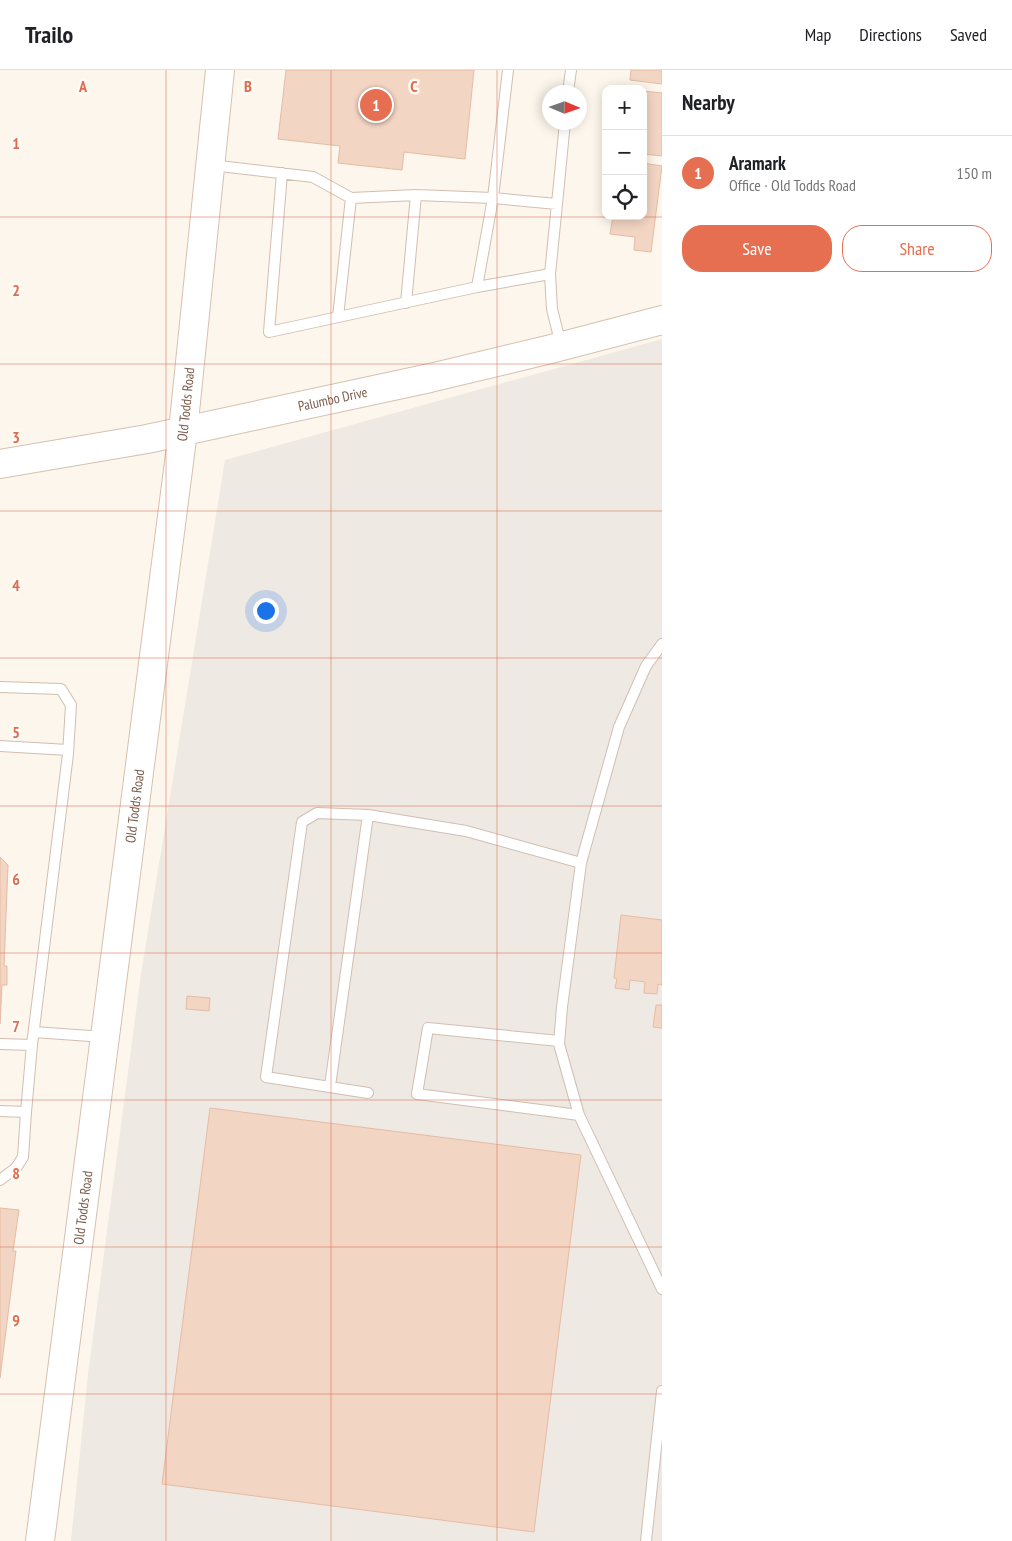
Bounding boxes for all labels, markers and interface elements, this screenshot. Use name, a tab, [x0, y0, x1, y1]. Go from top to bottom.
text: Trailo	[25, 19, 73, 50]
text: Map	[805, 23, 831, 46]
text: Directions	[859, 23, 922, 46]
text: Saved	[950, 23, 987, 46]
text: A	[78, 76, 88, 96]
text: B	[244, 76, 252, 96]
text: C	[410, 76, 418, 96]
north arrow	[542, 85, 587, 130]
map controls	[602, 85, 647, 220]
button: +	[602, 85, 647, 130]
pin: 1	[360, 86, 392, 124]
text: Nearby	[682, 89, 735, 116]
button: −	[602, 130, 647, 175]
text: 1	[12, 133, 20, 153]
text: Aramark	[729, 151, 786, 175]
text: 1	[694, 163, 702, 183]
text: 150 m	[957, 163, 992, 183]
button: locate	[602, 175, 647, 220]
text: Office · Old Todds Road	[729, 175, 856, 195]
button: Save	[682, 225, 832, 272]
button: Share	[842, 225, 992, 272]
text: 2	[12, 280, 20, 300]
street label: Old Todds Road	[173, 366, 198, 442]
street label: Palumbo Drive	[296, 383, 369, 415]
text: 3	[12, 427, 20, 447]
text: 4	[12, 575, 20, 595]
your location	[253, 598, 279, 624]
text: 5	[12, 722, 20, 742]
street label: Old Todds Road	[121, 768, 148, 844]
text: 6	[12, 869, 20, 889]
text: 7	[12, 1016, 20, 1036]
text: 8	[12, 1163, 20, 1183]
street label: Old Todds Road	[69, 1170, 97, 1246]
text: 9	[12, 1310, 20, 1330]

